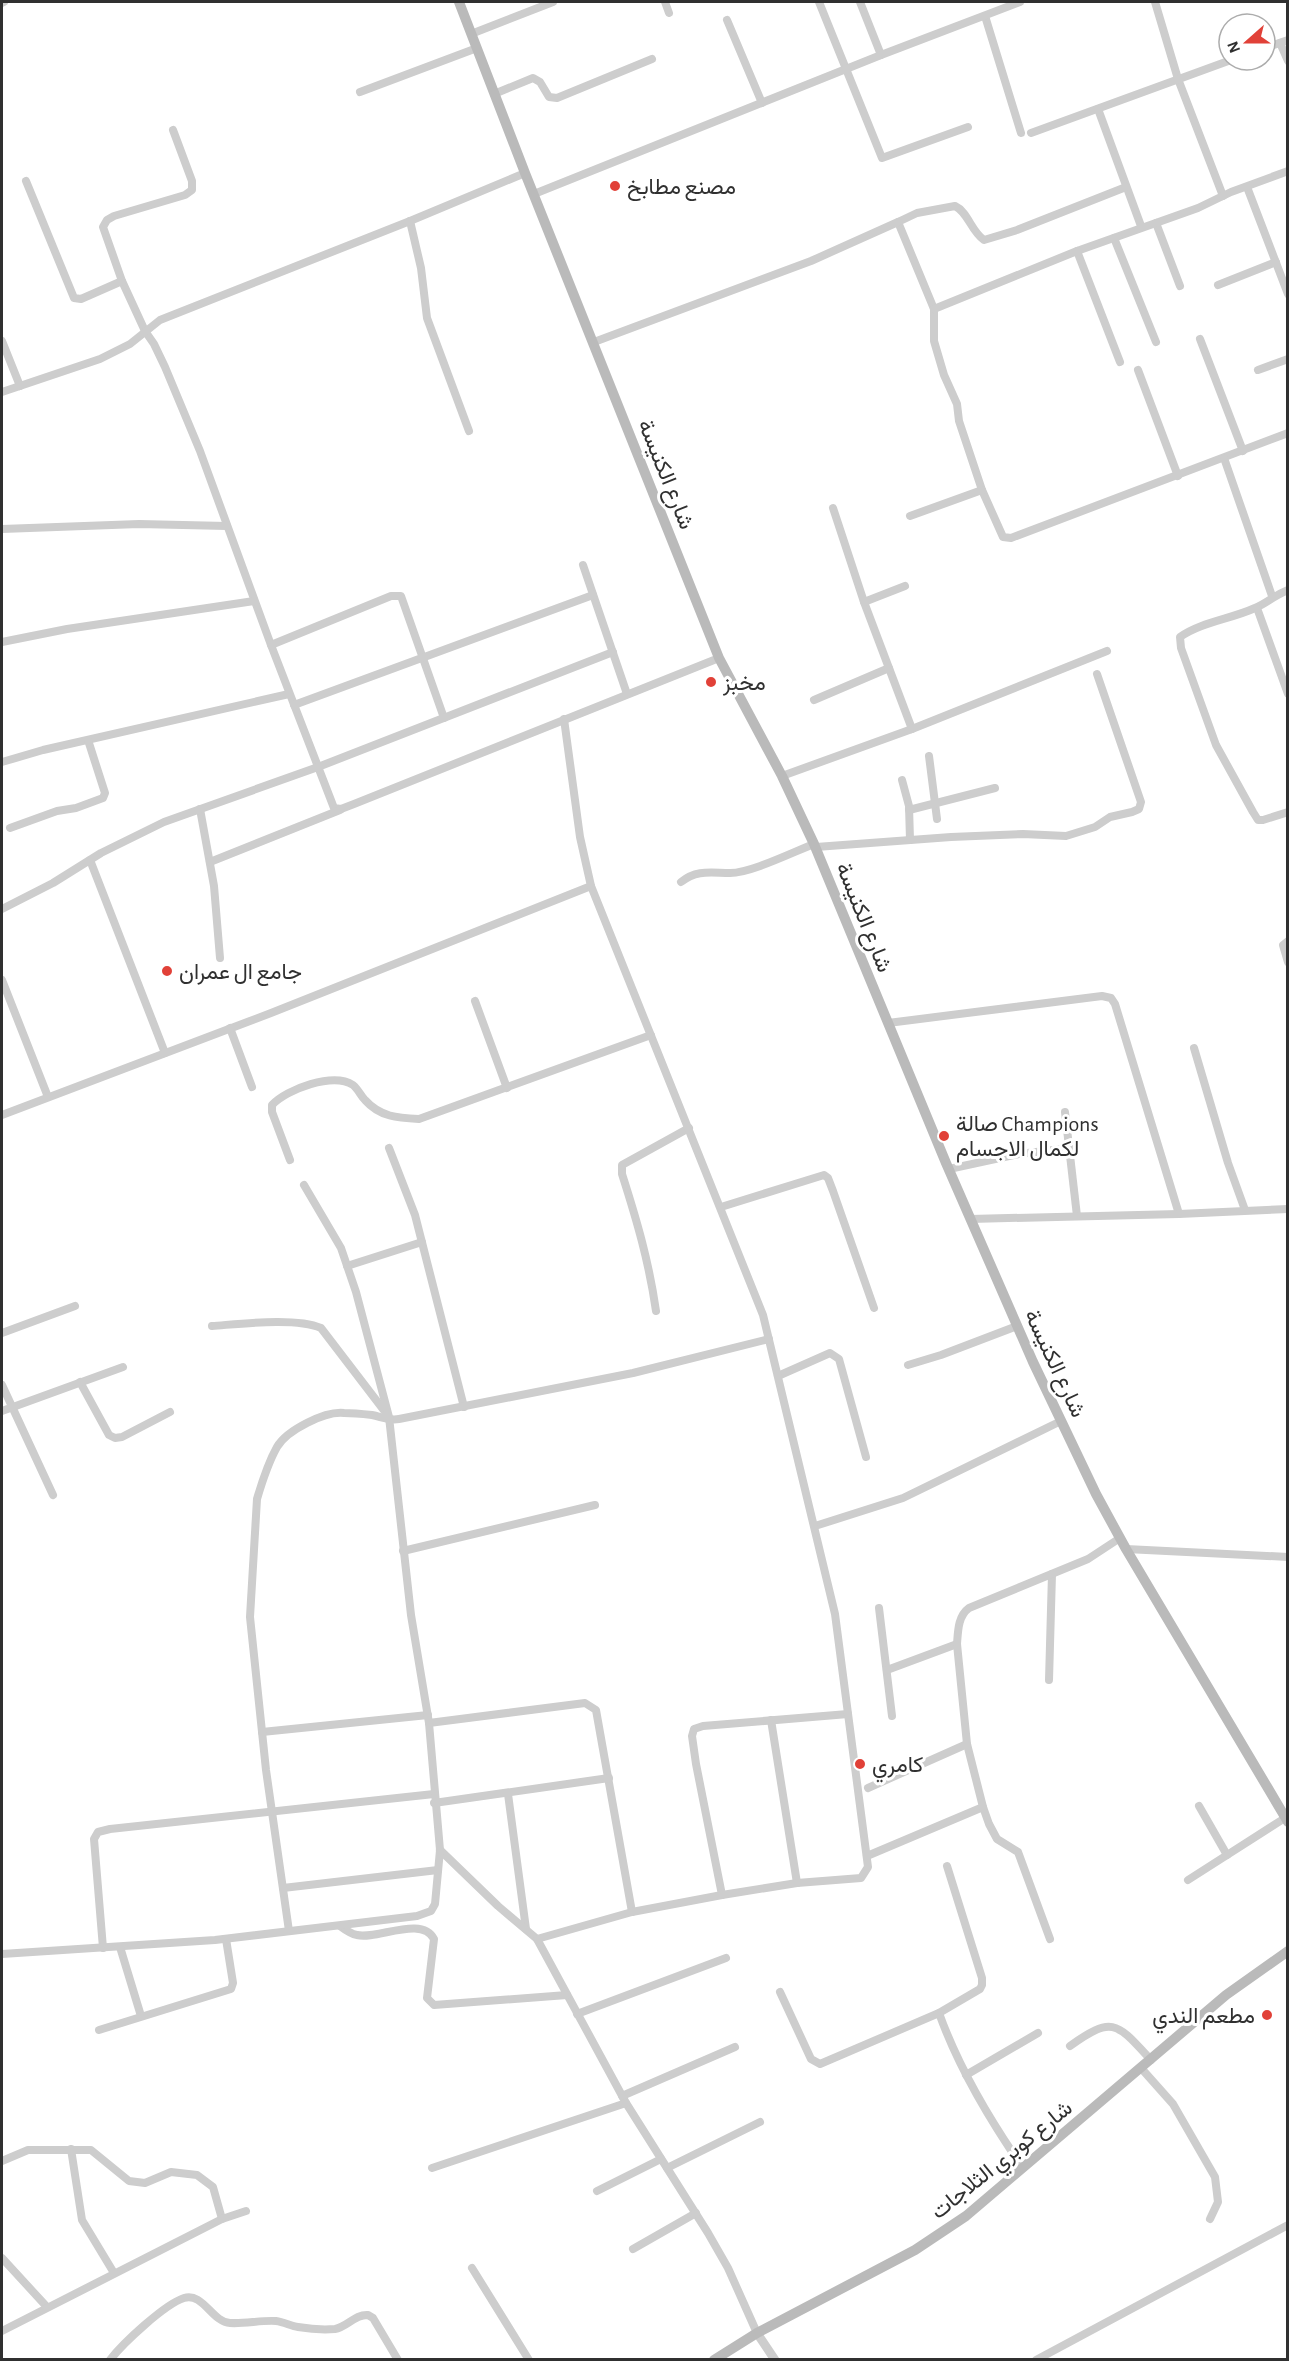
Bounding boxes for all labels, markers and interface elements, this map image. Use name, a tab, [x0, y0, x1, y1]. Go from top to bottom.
north arrow	[1217, 12, 1277, 72]
text: N	[1224, 39, 1243, 55]
place label: مصنع مطابخ	[627, 176, 736, 201]
marker: مصنع مطابخ	[608, 179, 622, 193]
street label: شارع الكنيسة	[631, 417, 698, 533]
place label: مخبز	[722, 672, 766, 696]
marker: مخبز	[704, 675, 718, 689]
street label: شارع الكنيسة	[829, 860, 896, 976]
place label: جامع ال عمران	[179, 961, 302, 986]
marker: جامع ال عمران	[160, 964, 174, 978]
place label: صالة Champions لكمال الاجسام	[956, 1113, 1099, 1163]
marker: صالة Champions لكمال الاجسام	[937, 1129, 951, 1143]
street label: شارع الكنيسة	[1018, 1306, 1090, 1422]
place label: كامري	[872, 1754, 924, 1783]
marker: كامري	[853, 1757, 867, 1771]
place label: مطعم الندي	[1152, 2005, 1255, 2034]
marker: مطعم الندي	[1260, 2008, 1274, 2022]
street label: شارع كوبري الثلاجات	[927, 2096, 1081, 2229]

